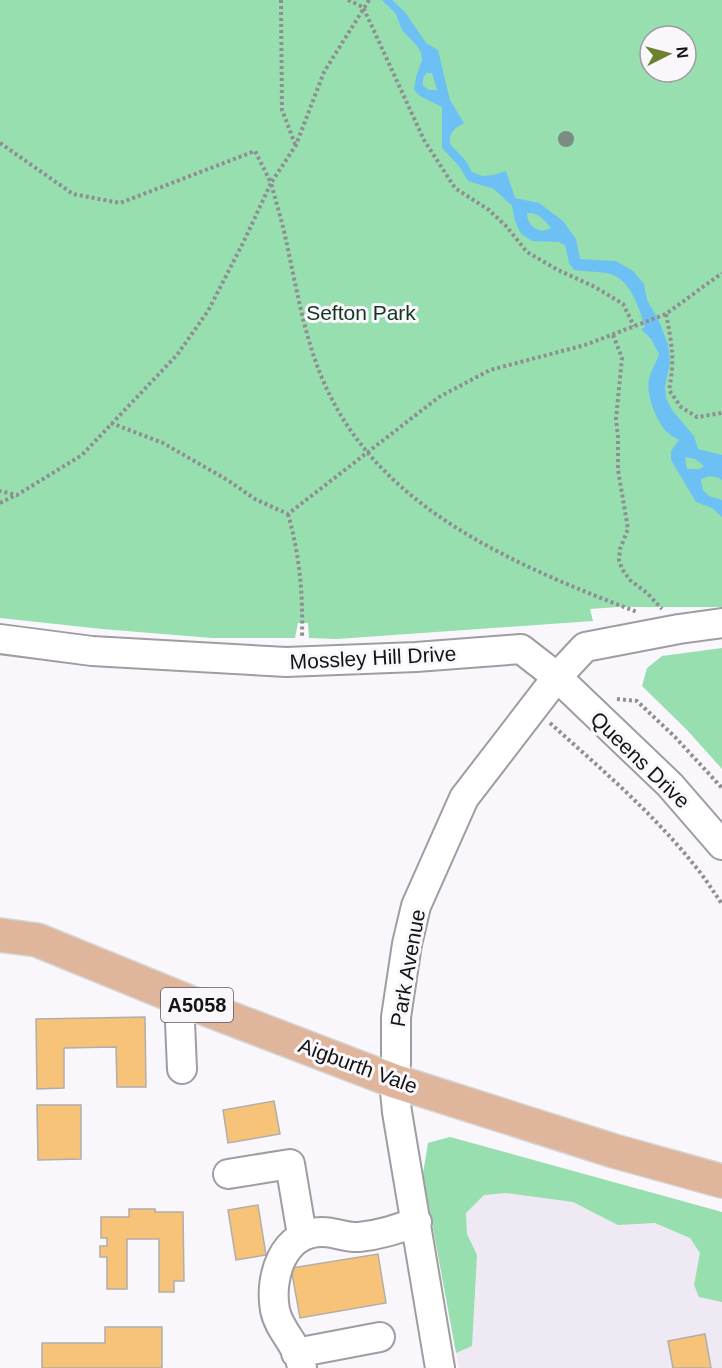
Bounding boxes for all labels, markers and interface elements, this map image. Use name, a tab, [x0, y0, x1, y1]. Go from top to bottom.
north arrow	[638, 24, 698, 84]
text: N	[673, 46, 691, 59]
park label: Sefton Park	[306, 301, 416, 324]
street label: Mossley Hill Drive	[289, 642, 457, 673]
street label: Queens Drive	[586, 707, 695, 813]
street label: Park Avenue	[386, 907, 429, 1028]
road number: A5058	[161, 988, 233, 1022]
street label: Aigburth Vale	[296, 1033, 421, 1098]

